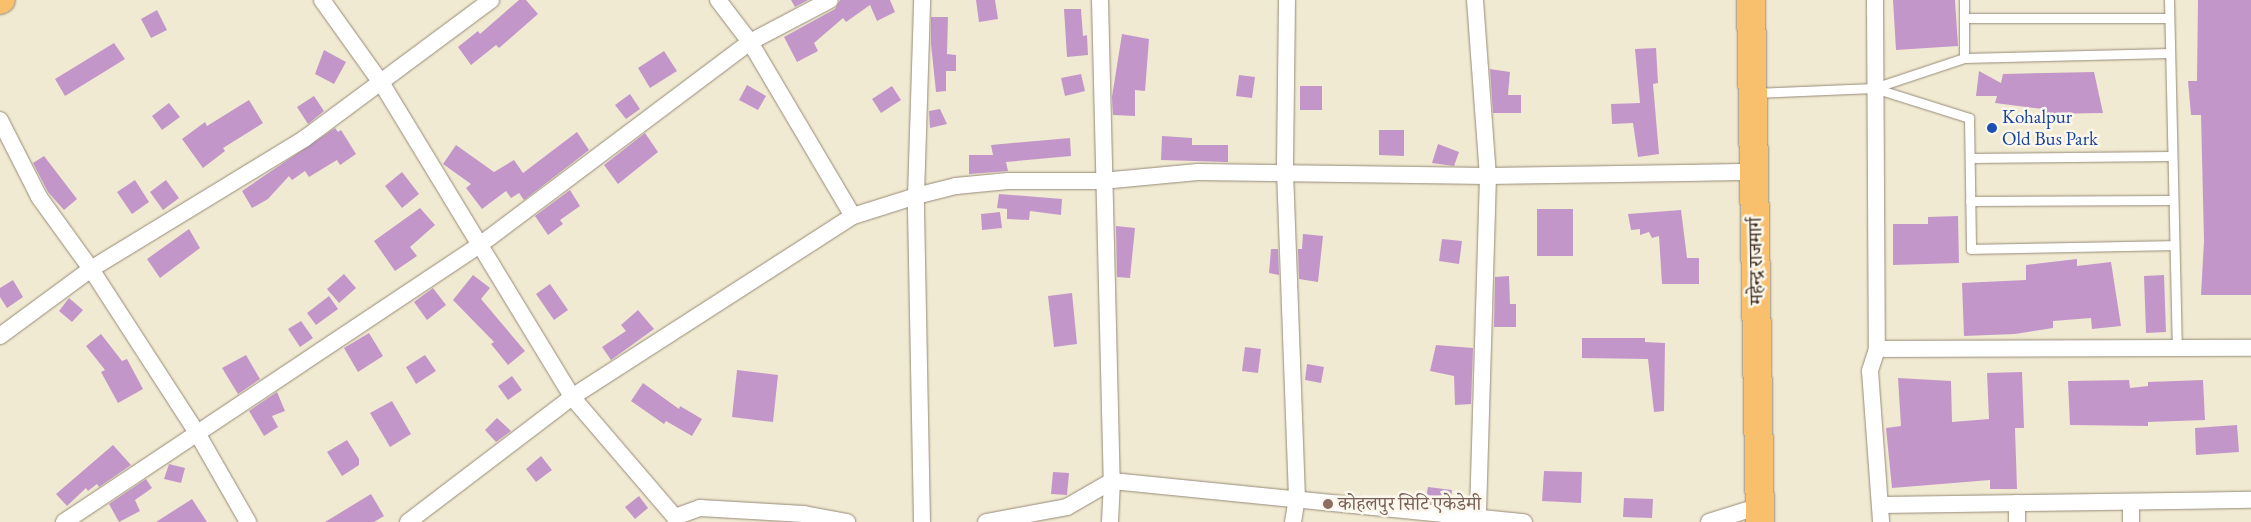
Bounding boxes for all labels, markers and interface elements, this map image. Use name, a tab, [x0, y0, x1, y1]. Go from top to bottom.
place label: Kohalpur Old Bus Park	[2002, 106, 2098, 150]
marker: Kohalpur Old Bus Park	[1986, 122, 1998, 134]
street label: महेन्द्र राजमार्ग	[1744, 217, 1768, 305]
place label: कोहलपुर सिटि एकेडेमी	[1338, 493, 1481, 515]
marker: कोहलपुर सिटि एकेडेमी	[1322, 498, 1334, 510]

